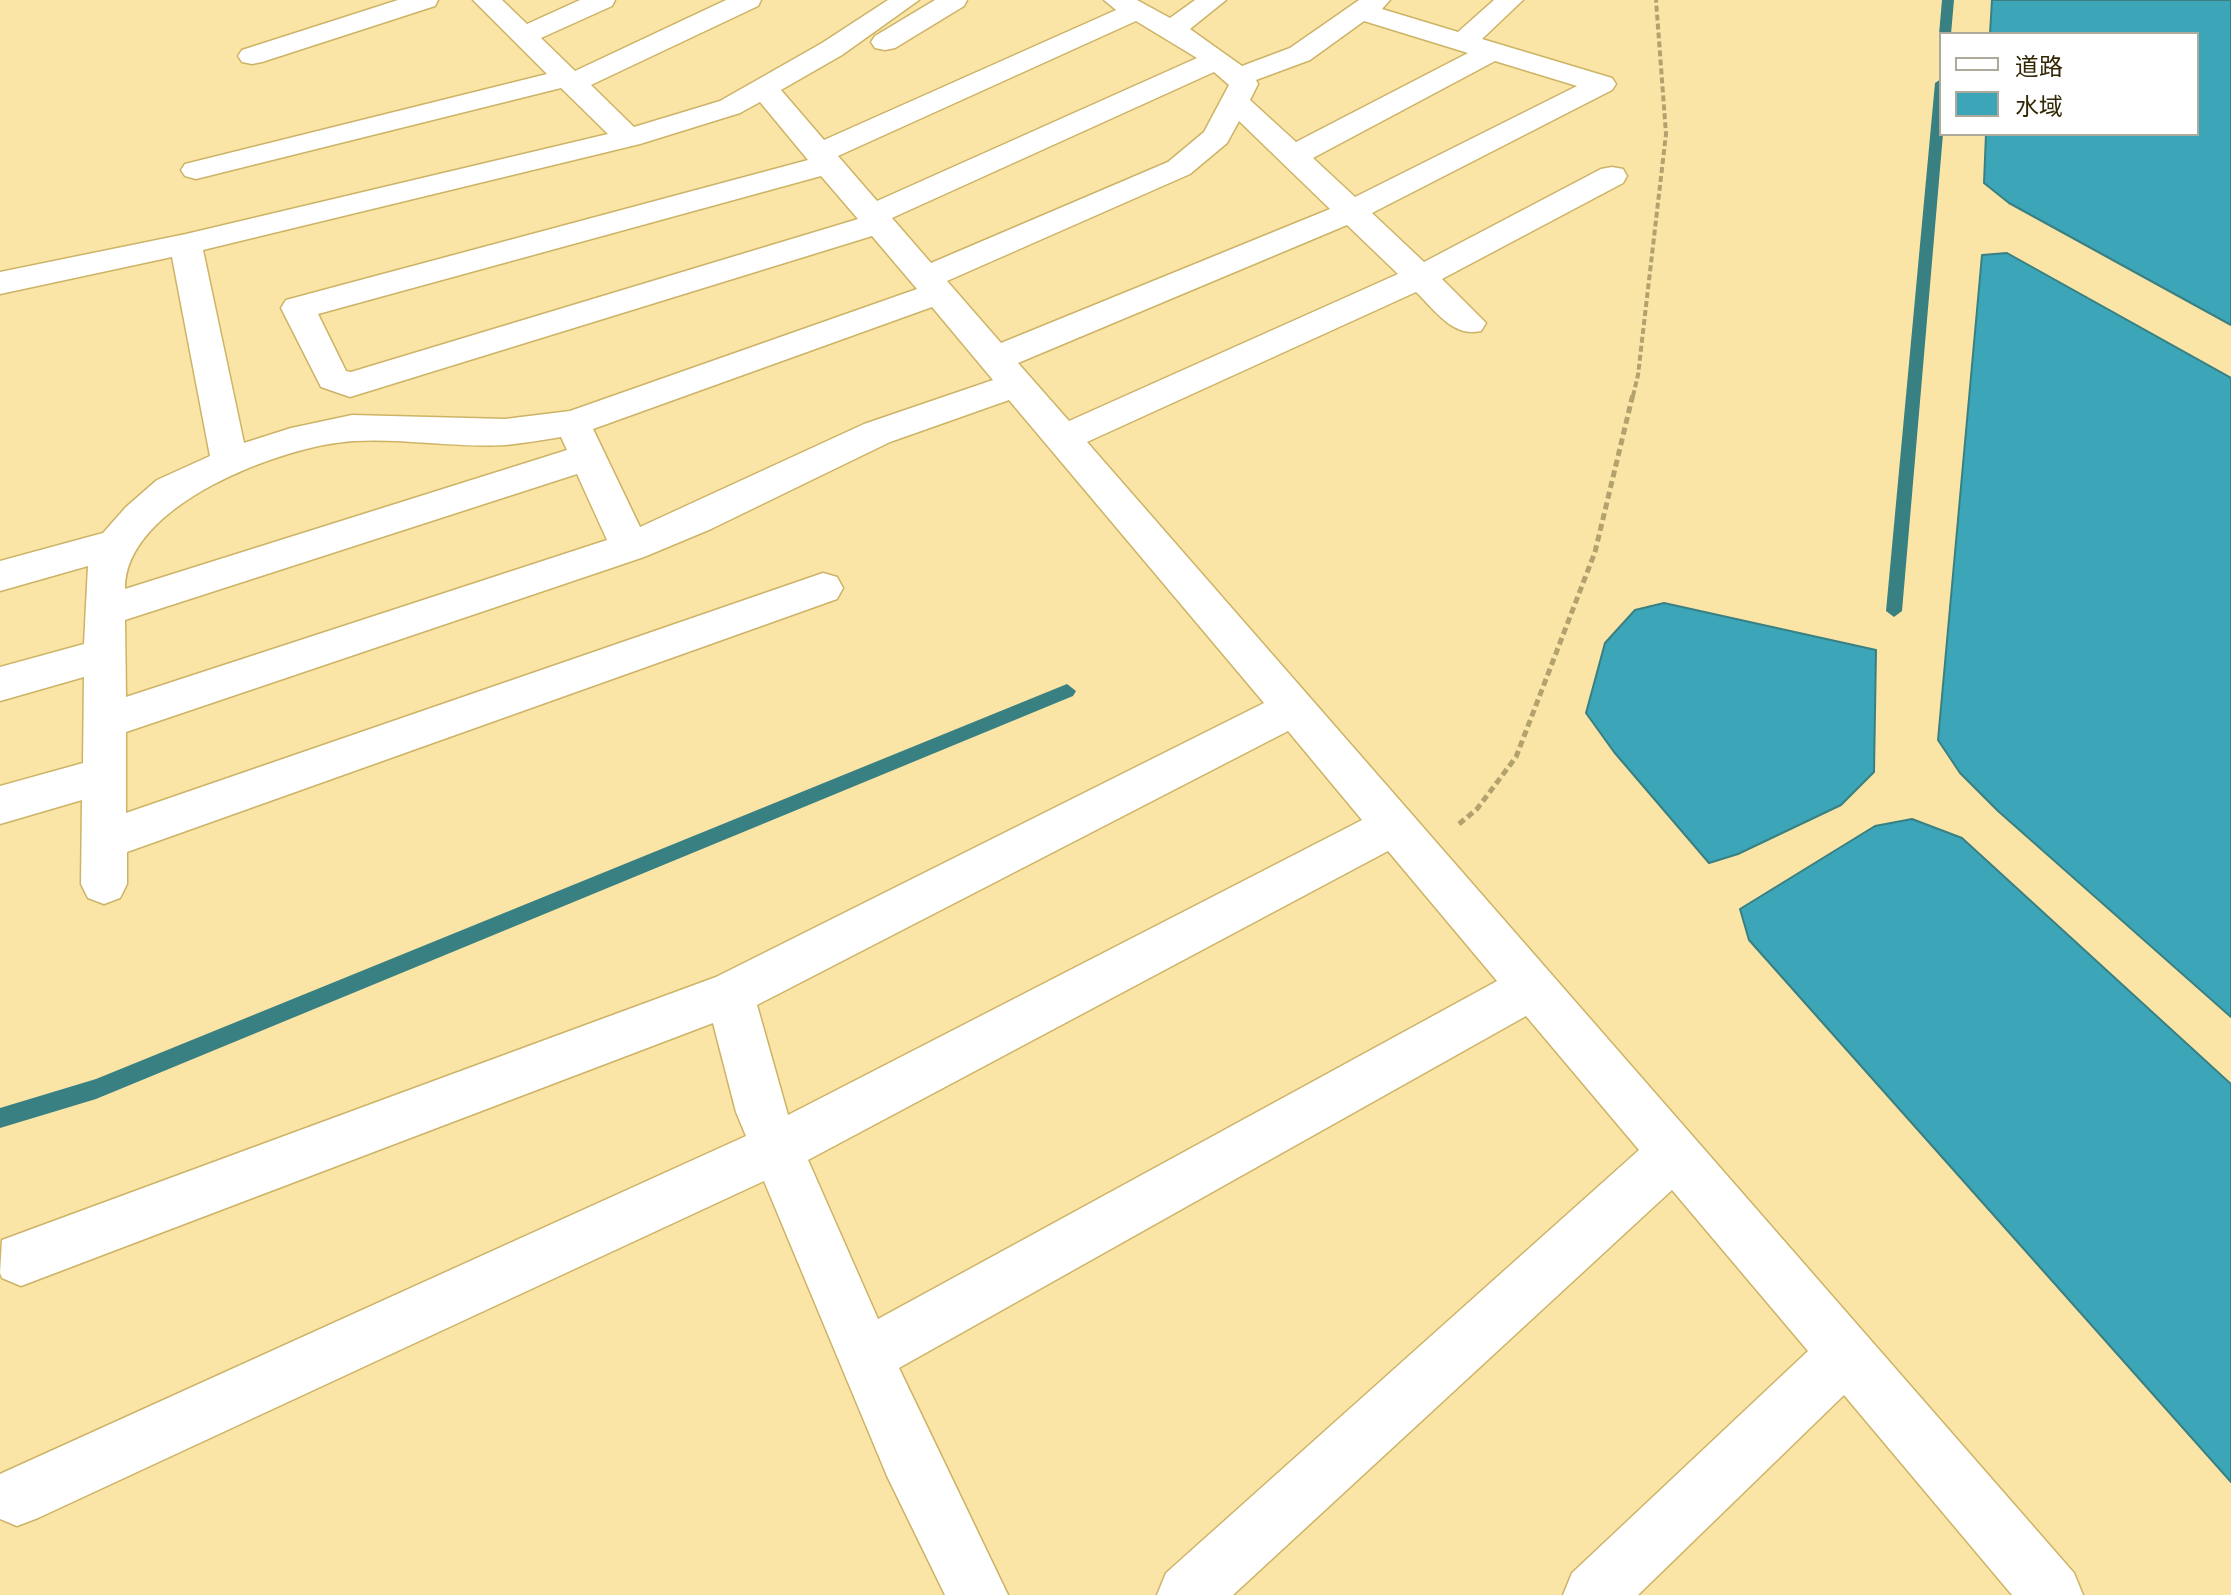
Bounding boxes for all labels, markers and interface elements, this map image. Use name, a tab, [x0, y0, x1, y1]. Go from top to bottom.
legend	[1939, 32, 2199, 136]
text: 道路	[2015, 53, 2063, 80]
text: 水域	[2015, 93, 2063, 120]

